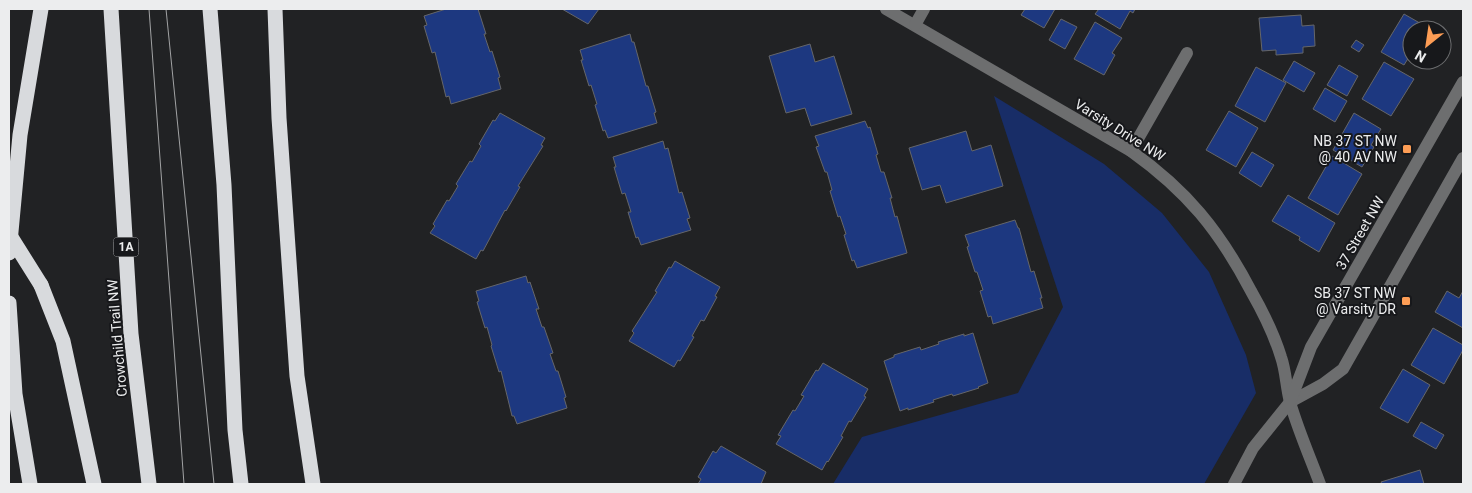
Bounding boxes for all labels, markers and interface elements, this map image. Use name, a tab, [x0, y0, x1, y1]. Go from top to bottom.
north arrow	[1402, 20, 1452, 70]
text: N	[1412, 47, 1429, 66]
street label: Varsity Drive NW	[1072, 96, 1169, 165]
place label: NB 37 ST NW @ 40 AV NW	[1313, 133, 1398, 165]
marker: NB 37 ST NW @ 40 AV NW	[1401, 143, 1413, 155]
street label: 37 Street NW	[1333, 193, 1388, 273]
road number: 1A	[114, 238, 138, 256]
street label: Crowchild Trail NW	[104, 278, 130, 397]
place label: SB 37 ST NW @ Varsity DR	[1314, 285, 1397, 317]
marker: SB 37 ST NW @ Varsity DR	[1400, 295, 1412, 307]

